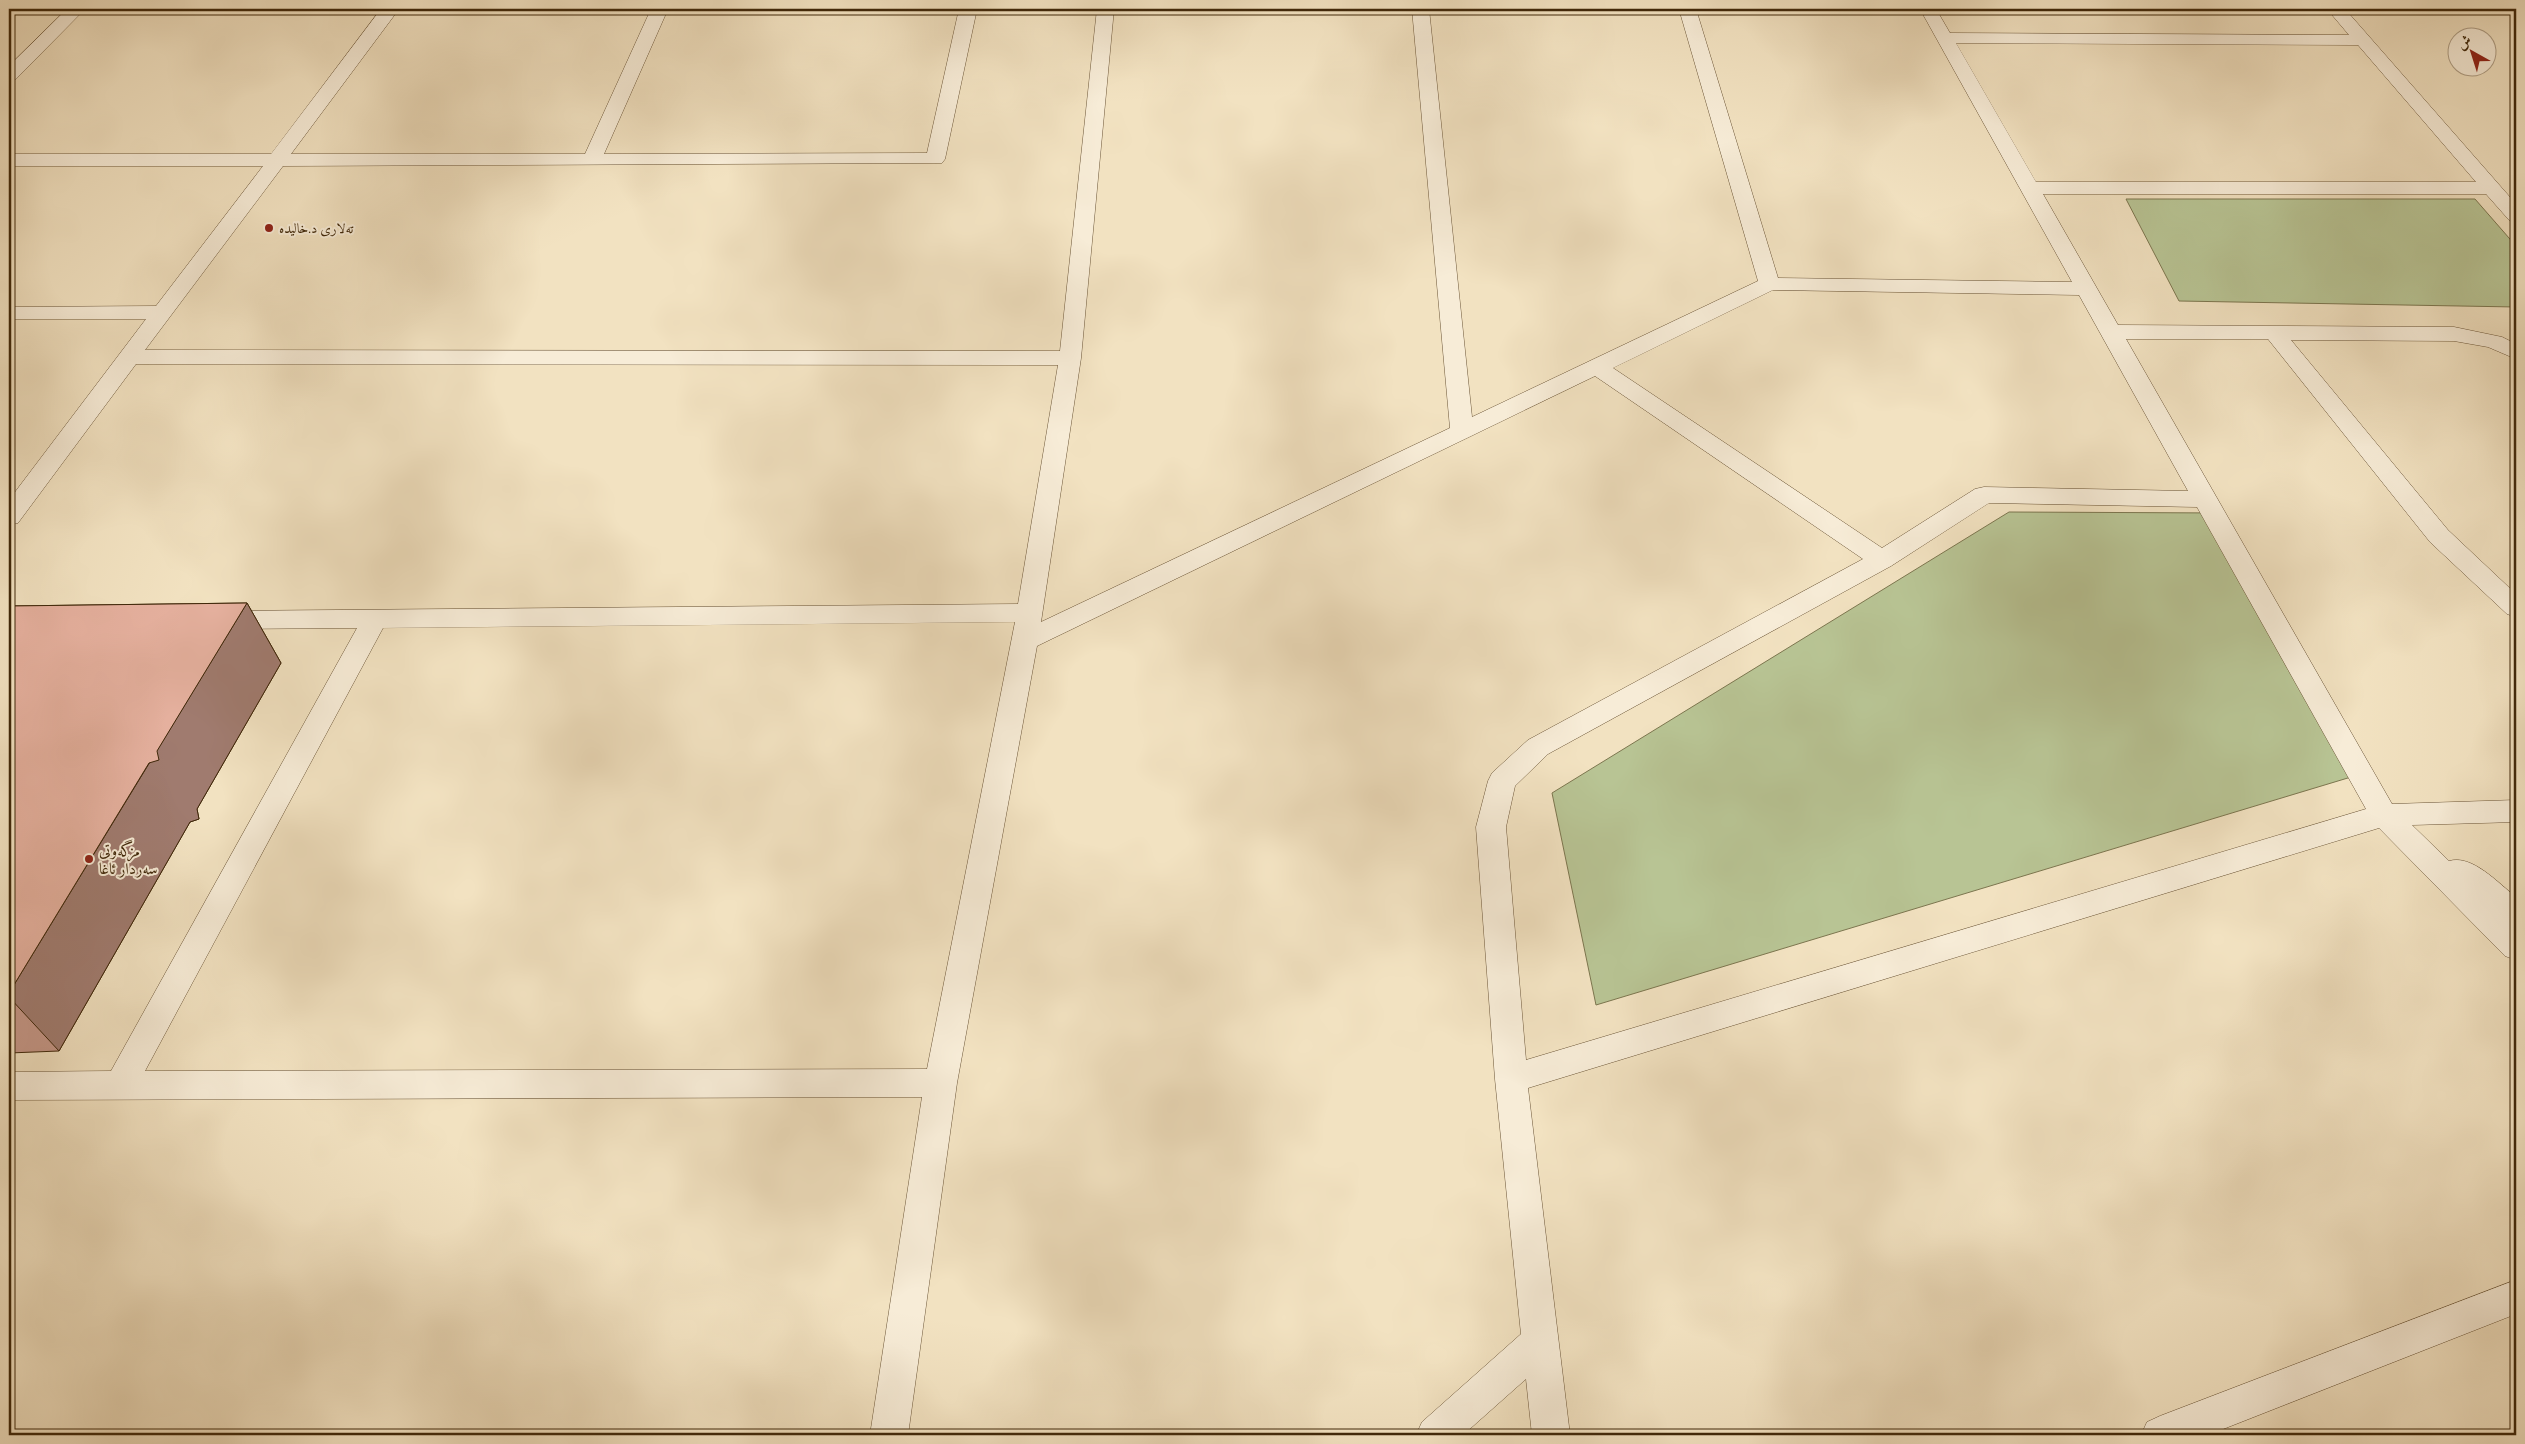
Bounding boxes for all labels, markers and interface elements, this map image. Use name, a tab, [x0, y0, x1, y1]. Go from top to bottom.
north arrow	[2448, 28, 2498, 78]
text: ش	[2453, 31, 2475, 53]
place label: تەلاری د.خالیدە	[279, 220, 354, 237]
marker: تەلاری د.خالیدە	[263, 222, 275, 234]
place label: مزگەوتی سەردار ئاغا	[99, 839, 158, 879]
marker: مزگەوتی سەردار ئاغا	[83, 853, 95, 865]

